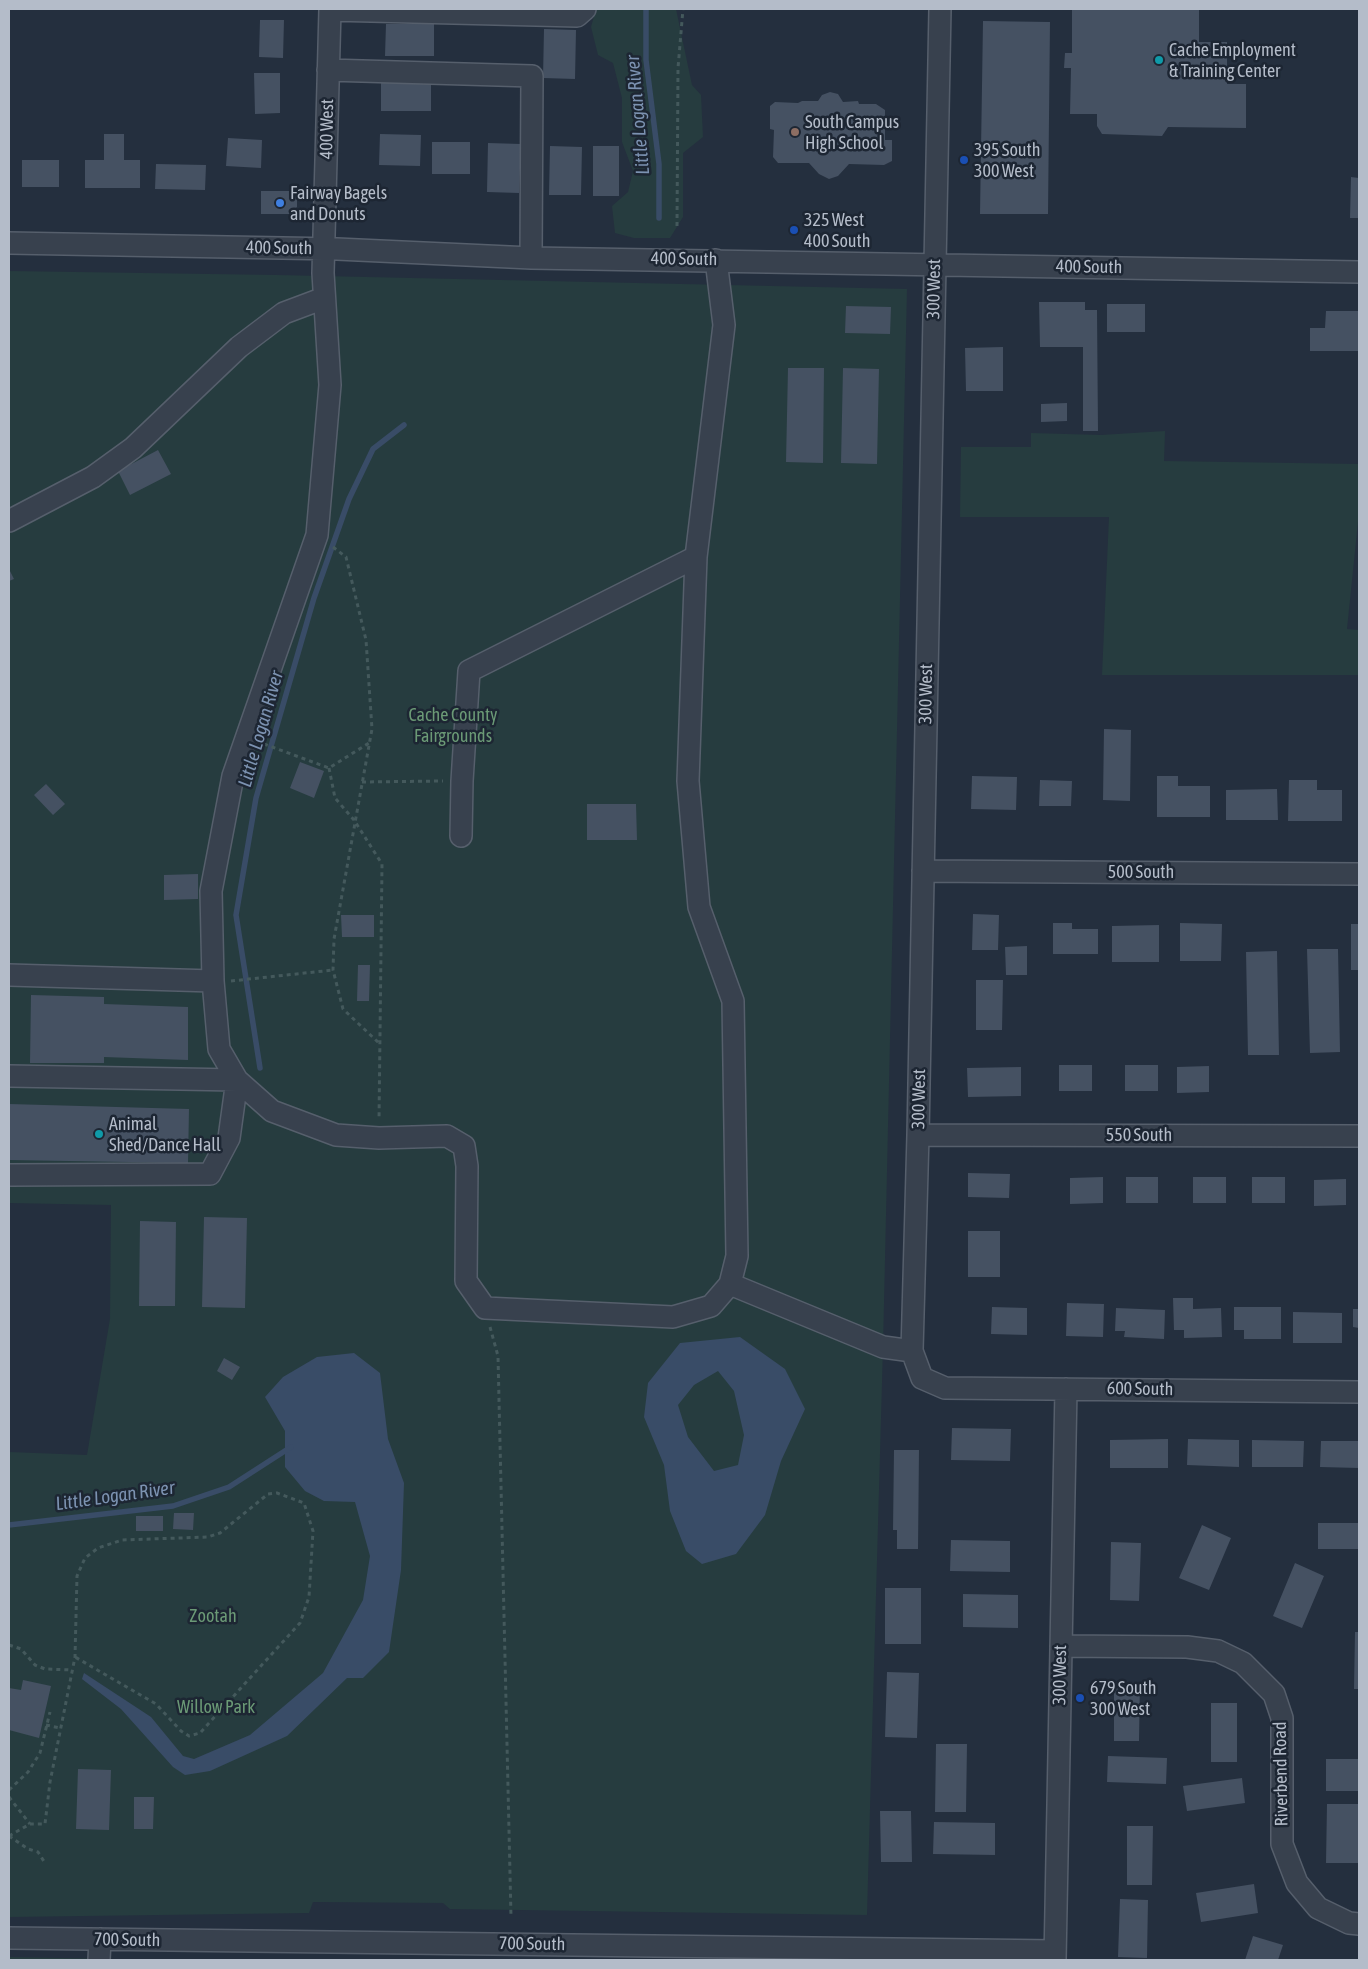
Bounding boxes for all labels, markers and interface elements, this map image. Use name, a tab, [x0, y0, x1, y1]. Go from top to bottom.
place label: Cache Employment & Training Center	[1169, 39, 1296, 82]
water label: Little Logan River	[621, 54, 655, 176]
marker: Cache Employment & Training Center	[1153, 54, 1165, 66]
street label: 400 West	[316, 99, 338, 159]
place label: South Campus High School	[805, 111, 899, 154]
marker: South Campus High School	[789, 126, 801, 138]
place label: 395 South 300 West	[974, 139, 1040, 182]
marker: 395 South 300 West	[958, 154, 970, 166]
place label: Fairway Bagels and Donuts	[290, 182, 387, 224]
marker: Fairway Bagels and Donuts	[274, 197, 286, 209]
place label: 325 West 400 South	[804, 209, 870, 252]
marker: 325 West 400 South	[788, 224, 800, 236]
street label: 400 South	[246, 237, 312, 259]
street label: 400 South	[651, 248, 717, 270]
street label: 400 South	[1056, 256, 1122, 278]
street label: 300 West	[923, 259, 945, 319]
street label: 300 West	[915, 664, 937, 724]
water label: Little Logan River	[234, 668, 288, 790]
park label: Cache County Fairgrounds	[408, 704, 498, 746]
street label: 500 South	[1108, 861, 1174, 883]
street label: 300 West	[908, 1069, 930, 1129]
place label: Animal Shed/Dance Hall	[109, 1113, 221, 1156]
street label: 550 South	[1106, 1124, 1172, 1146]
marker: Animal Shed/Dance Hall	[93, 1128, 105, 1140]
street label: 600 South	[1107, 1378, 1173, 1400]
water label: Little Logan River	[54, 1476, 176, 1516]
park label: Zootah	[189, 1605, 237, 1627]
street label: 300 West	[1049, 1645, 1071, 1705]
place label: 679 South 300 West	[1090, 1677, 1156, 1720]
marker: 679 South 300 West	[1074, 1692, 1086, 1704]
park label: Willow Park	[177, 1696, 255, 1718]
street label: Riverbend Road	[1269, 1721, 1293, 1827]
street label: 700 South	[94, 1929, 160, 1951]
street label: 700 South	[499, 1933, 565, 1955]

